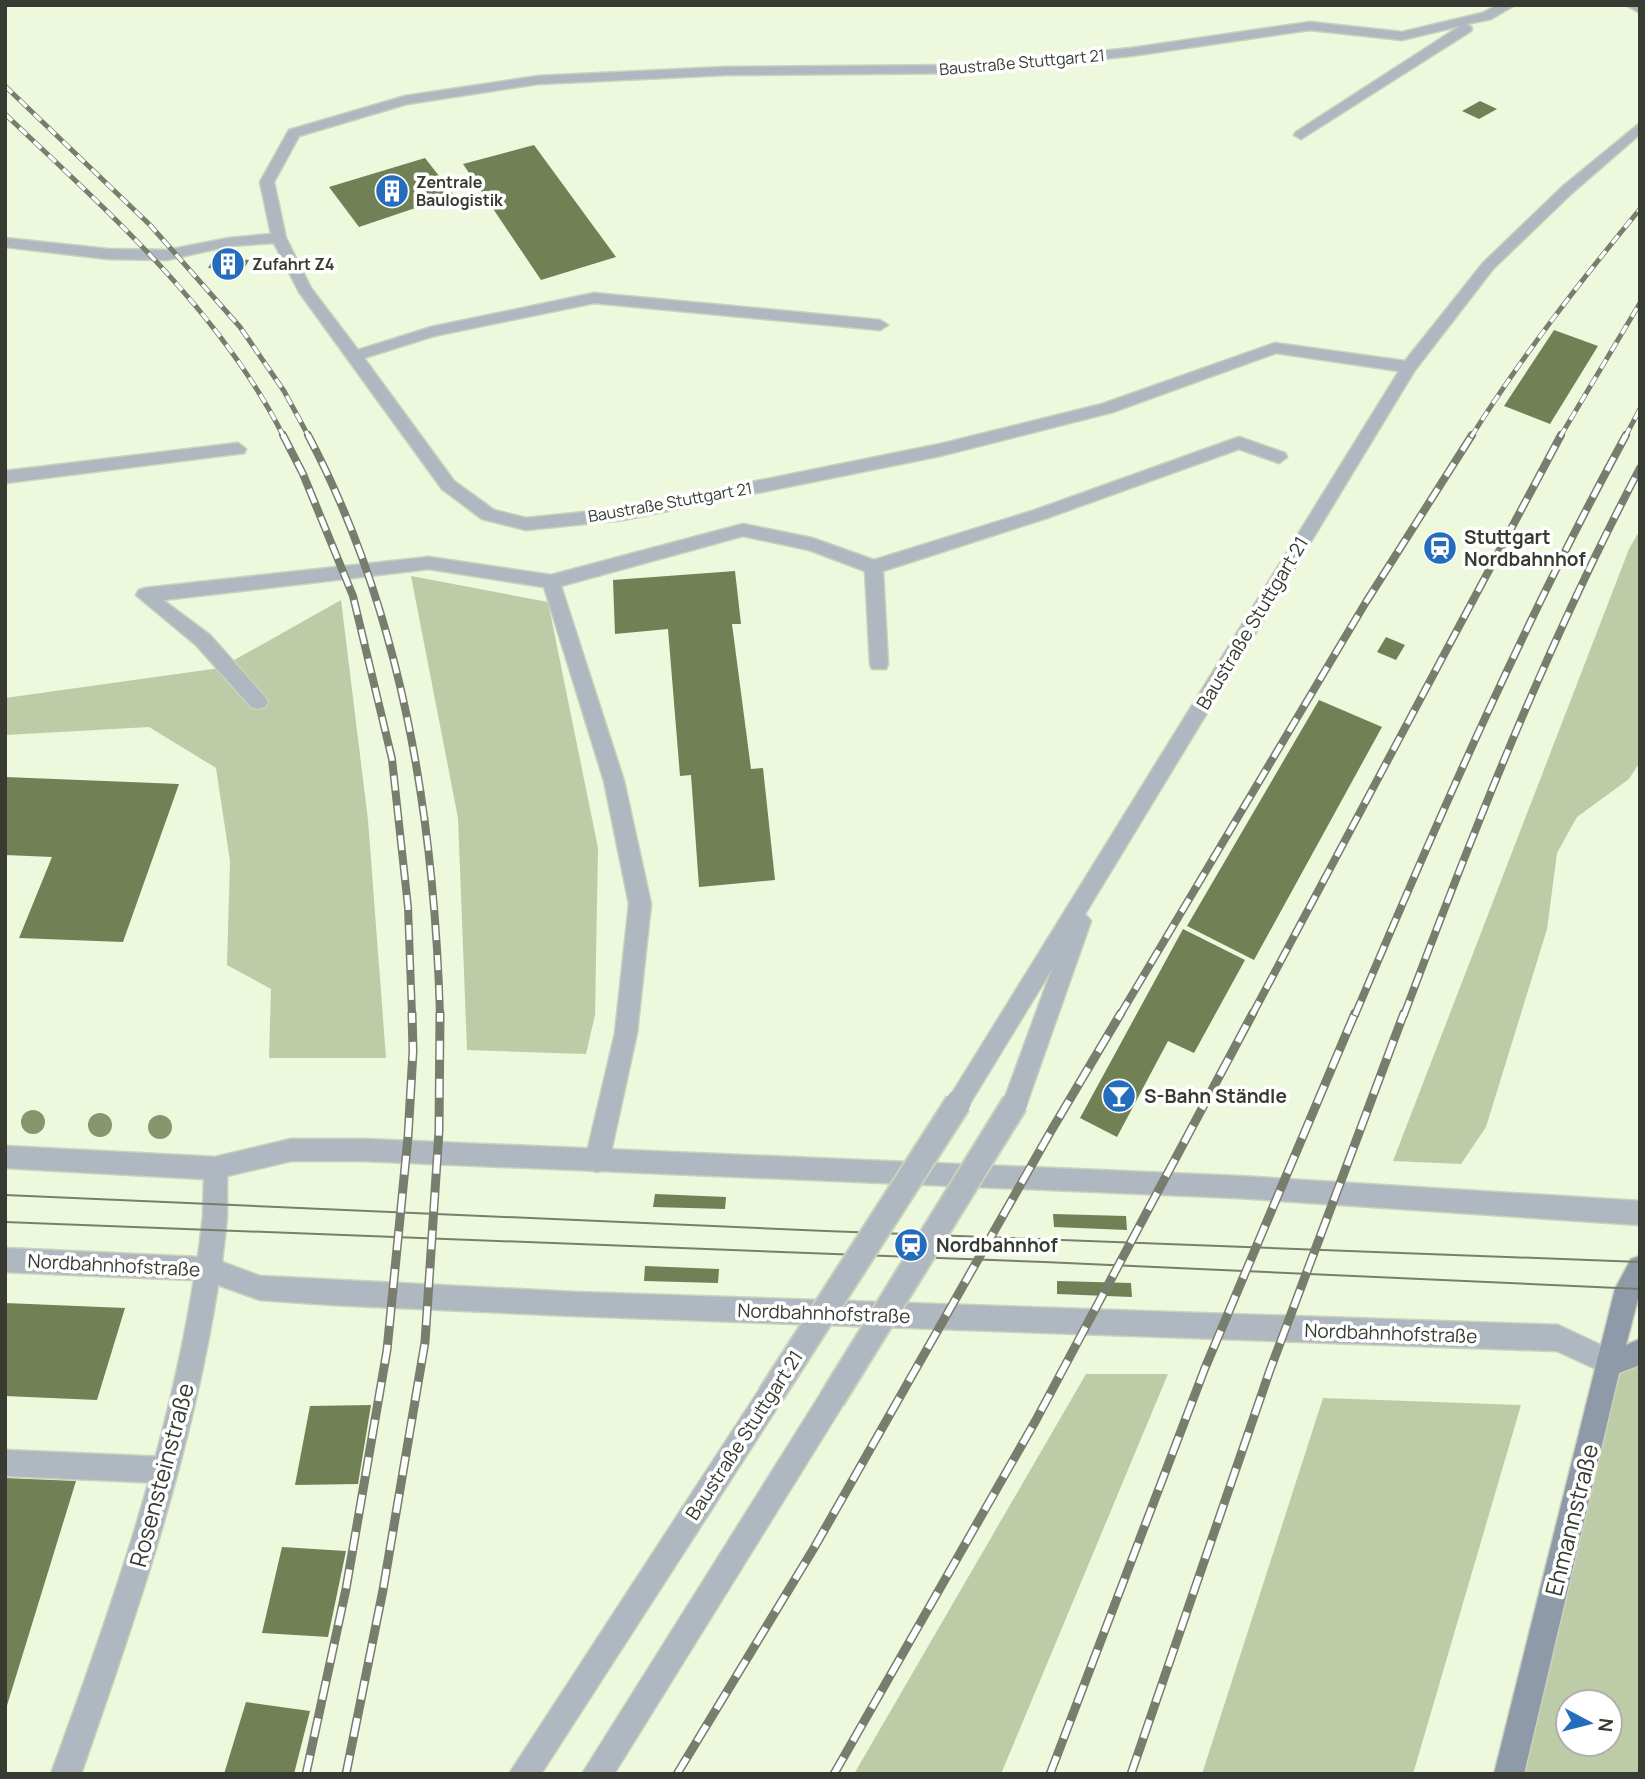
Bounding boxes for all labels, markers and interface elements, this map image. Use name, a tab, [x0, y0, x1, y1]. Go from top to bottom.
street label: Baustraße Stuttgart 21	[938, 44, 1106, 80]
place label: Zentrale Baulogistik	[416, 171, 503, 211]
building icon: Zentrale Baulogistik	[373, 172, 411, 210]
building icon: Zufahrt Z4	[209, 245, 247, 283]
place label: Zufahrt Z4	[252, 253, 335, 275]
street label: Baustraße Stuttgart 21	[586, 477, 754, 527]
place label: Stuttgart Nordbahnhof	[1464, 524, 1586, 572]
station icon: Stuttgart Nordbahnhof	[1421, 529, 1459, 567]
street label: Baustraße Stuttgart 21	[1190, 532, 1314, 714]
bar icon: S-Bahn Ständle	[1100, 1077, 1138, 1115]
place label: S-Bahn Ständle	[1144, 1083, 1287, 1109]
station icon: Nordbahnhof	[892, 1226, 930, 1264]
place label: Nordbahnhof	[936, 1232, 1058, 1258]
street label: Nordbahnhofstraße	[27, 1247, 201, 1283]
street label: Nordbahnhofstraße	[737, 1297, 911, 1329]
street label: Nordbahnhofstraße	[1304, 1317, 1478, 1349]
street label: Baustraße Stuttgart 21	[679, 1345, 809, 1525]
street label: Rosensteinstraße	[121, 1379, 201, 1570]
street label: Ehmannstraße	[1537, 1440, 1605, 1599]
north arrow	[1554, 1688, 1624, 1758]
text: N	[1592, 1717, 1620, 1733]

